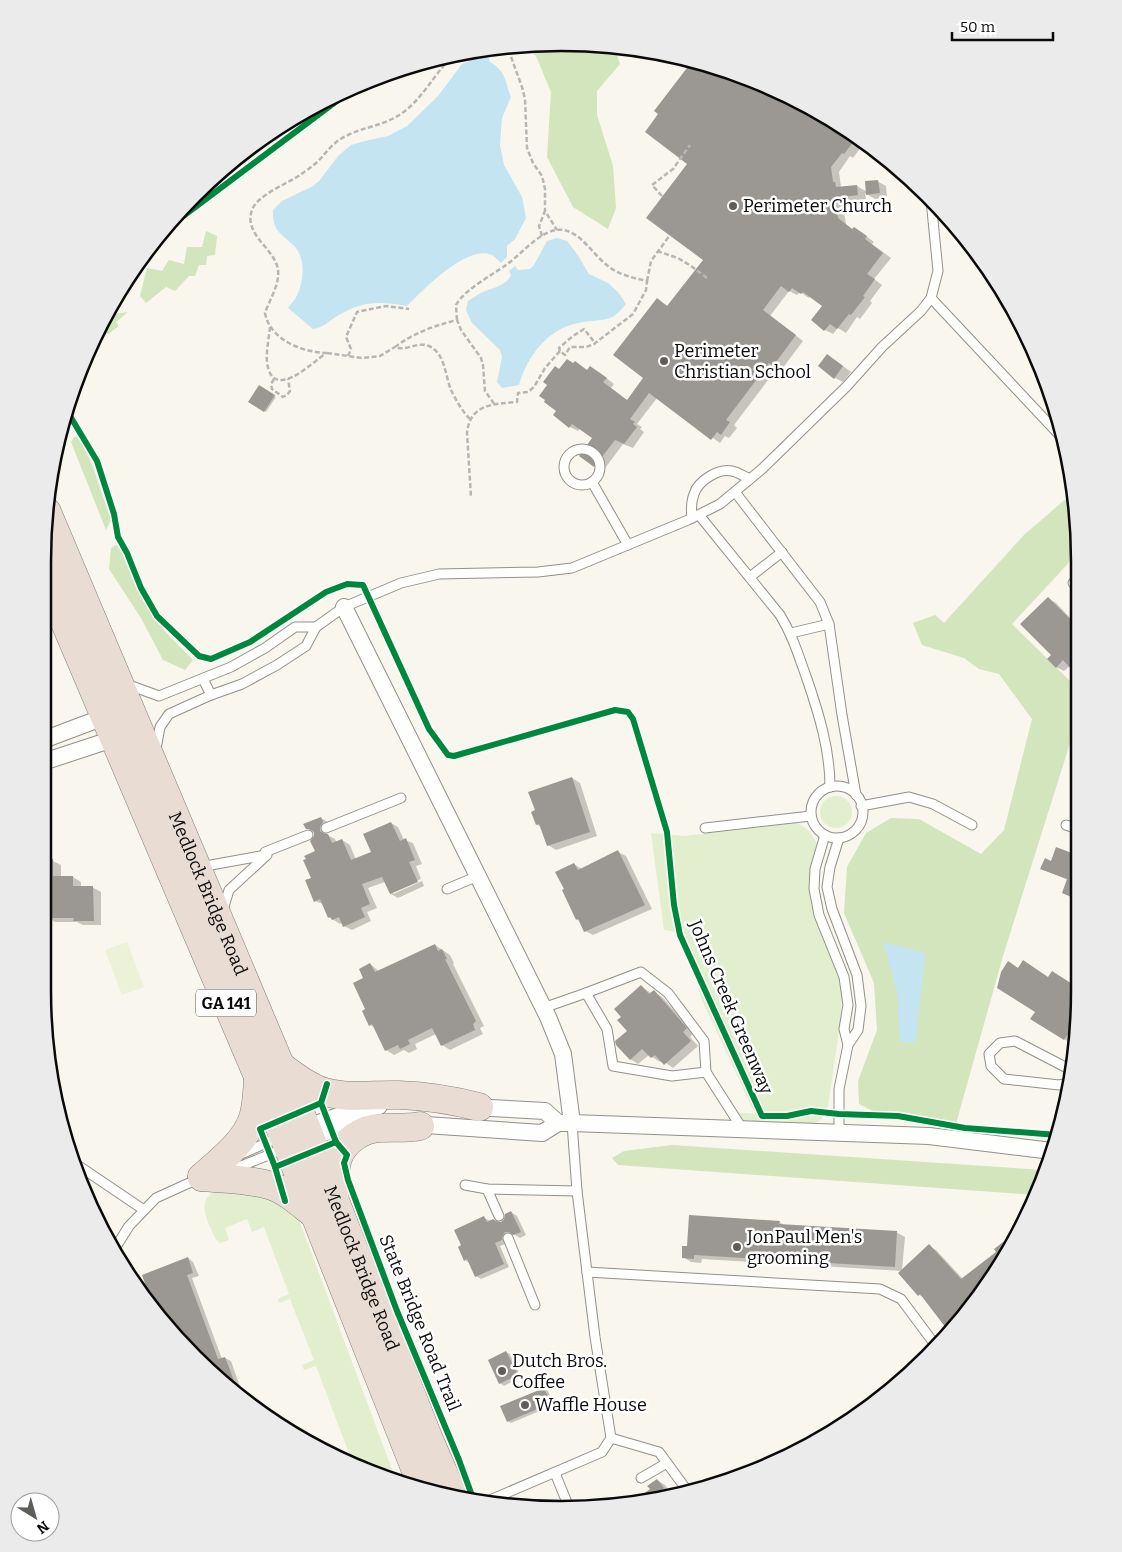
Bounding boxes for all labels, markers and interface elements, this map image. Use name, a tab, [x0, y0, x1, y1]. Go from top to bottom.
scale bar	[952, 10, 1053, 42]
text: 50 m	[960, 18, 996, 36]
place label: Perimeter Church	[743, 195, 892, 217]
marker: Perimeter Church	[727, 200, 739, 212]
place label: Perimeter Christian School	[674, 340, 811, 383]
marker: Perimeter Christian School	[658, 355, 670, 367]
street label: Medlock Bridge Road	[164, 808, 252, 979]
street label: Johns Creek Greenway	[684, 916, 778, 1098]
road number: GA 141	[196, 990, 256, 1016]
street label: Medlock Bridge Road	[319, 1183, 404, 1354]
place label: JonPaul Men's grooming	[746, 1226, 862, 1269]
street label: State Bridge Road Trail	[374, 1231, 466, 1415]
marker: JonPaul Men's grooming	[731, 1241, 743, 1253]
place label: Dutch Bros. Coffee	[512, 1350, 607, 1393]
marker: Dutch Bros. Coffee	[496, 1365, 508, 1377]
place label: Waffle House	[535, 1394, 647, 1416]
marker: Waffle House	[519, 1399, 531, 1411]
north arrow	[10, 1492, 60, 1542]
text: N	[33, 1517, 52, 1537]

